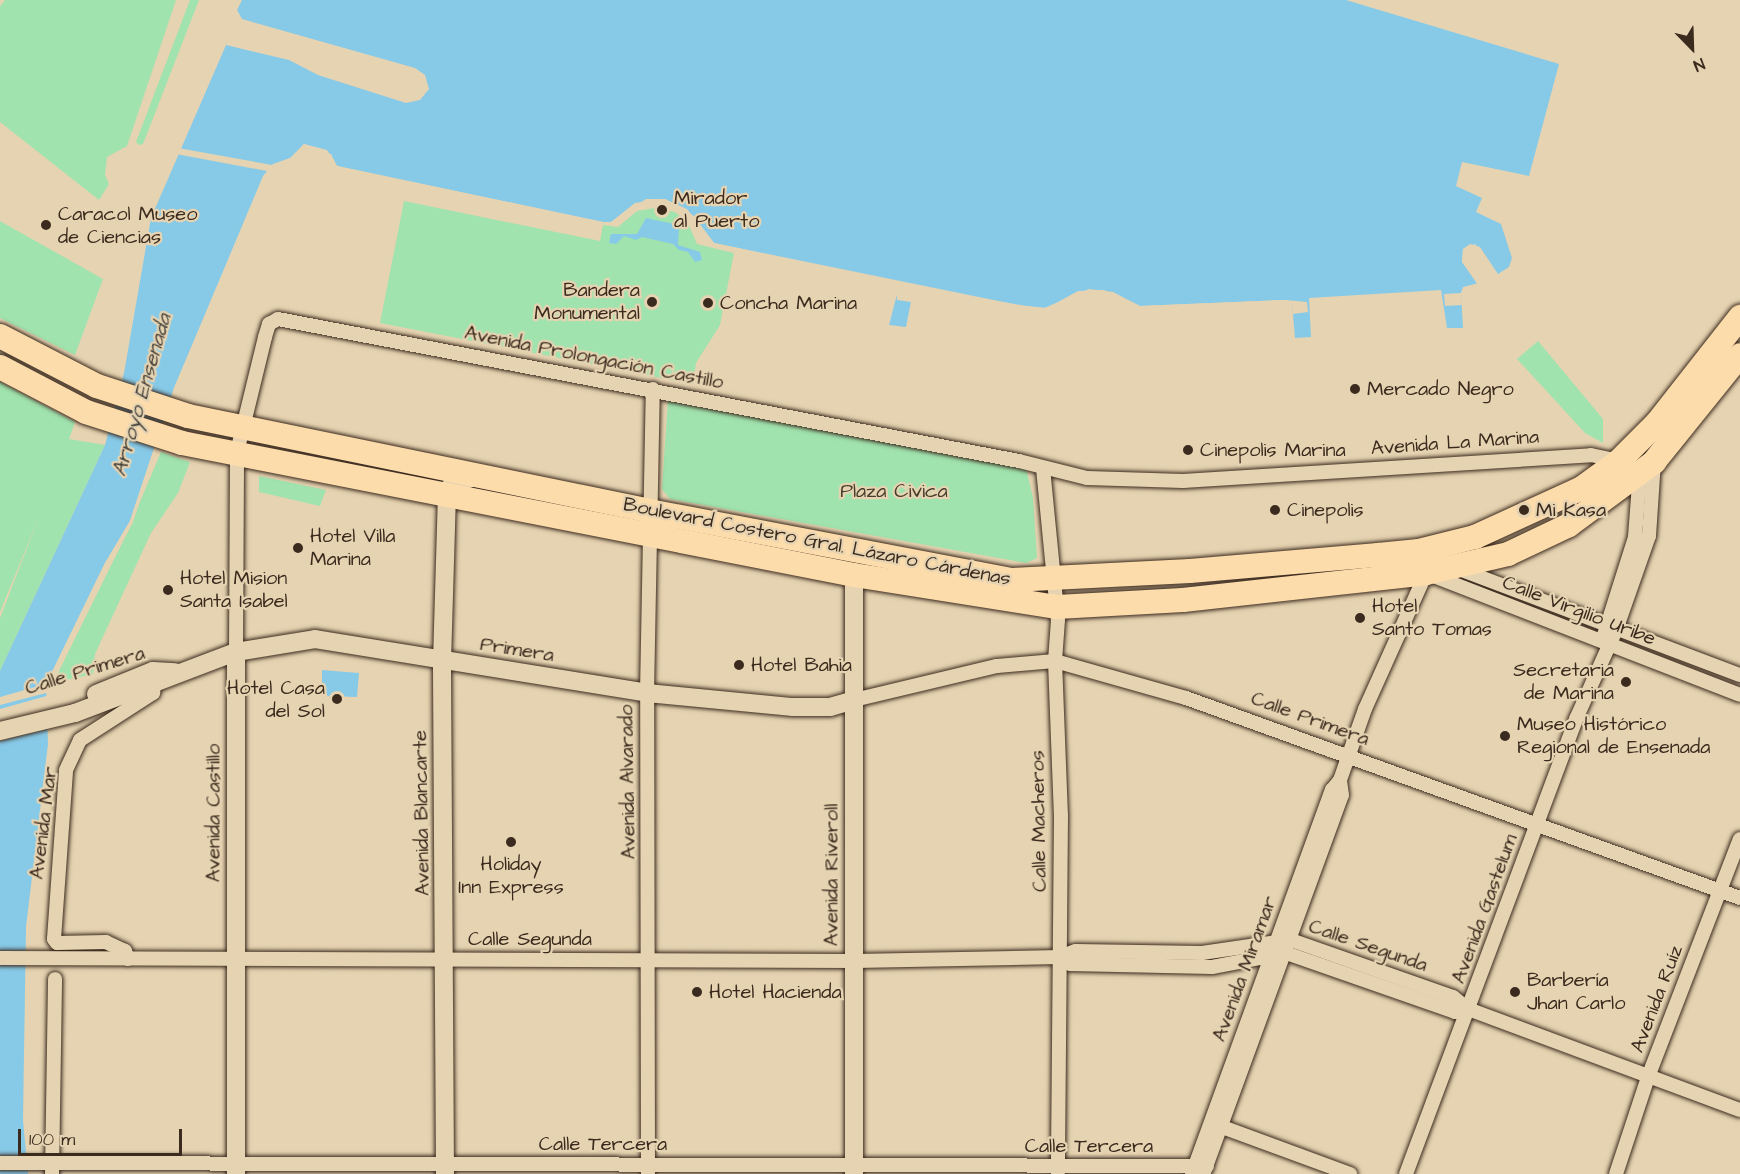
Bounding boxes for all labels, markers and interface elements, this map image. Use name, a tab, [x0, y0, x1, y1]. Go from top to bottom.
north arrow	[1662, 18, 1722, 78]
text: N	[1690, 52, 1708, 77]
place label: Mirador al Puerto	[674, 186, 759, 233]
place label: Caracol Museo de Ciencias	[58, 202, 197, 249]
marker: Mirador al Puerto	[655, 203, 669, 217]
marker: Caracol Museo de Ciencias	[39, 218, 53, 232]
place label: Bandera Monumental	[534, 278, 640, 325]
place label: Concha Marina	[720, 291, 857, 315]
marker: Bandera Monumental	[645, 295, 659, 309]
marker: Concha Marina	[701, 296, 715, 310]
water label: Arroyo Ensenada	[107, 311, 177, 479]
street label: Avenida Prolongación Castillo	[462, 321, 726, 395]
place label: Mercado Negro	[1367, 377, 1514, 401]
marker: Mercado Negro	[1348, 382, 1362, 396]
street label: Avenida La Marina	[1370, 425, 1540, 461]
place label: Cinepolis Marina	[1200, 438, 1346, 462]
marker: Cinepolis Marina	[1181, 443, 1195, 457]
park label: Plaza Civica	[840, 479, 948, 503]
street label: Boulevard Costero Gral. Lázaro Cárdenas	[621, 493, 1013, 591]
place label: Cinepolis	[1287, 498, 1364, 522]
place label: Mi Kasa	[1536, 498, 1606, 522]
marker: Cinepolis	[1268, 503, 1282, 517]
marker: Mi Kasa	[1517, 503, 1531, 517]
place label: Hotel Villa Marina	[310, 524, 395, 571]
marker: Hotel Villa Marina	[291, 541, 305, 555]
place label: Hotel Mision Santa Isabel	[180, 566, 288, 613]
street label: Calle Virgilio Uribe	[1499, 571, 1659, 651]
marker: Hotel Mision Santa Isabel	[161, 583, 175, 597]
place label: Hotel Santo Tomas	[1372, 594, 1492, 641]
marker: Hotel Santo Tomas	[1353, 611, 1367, 625]
street label: Primera	[478, 632, 556, 668]
street label: Calle Primera	[22, 641, 148, 701]
place label: Hotel Bahia	[751, 653, 852, 677]
marker: Hotel Bahia	[732, 658, 746, 672]
place label: Secretaria de Marina	[1513, 658, 1614, 705]
marker: Secretaria de Marina	[1619, 675, 1633, 689]
place label: Hotel Casa del Sol	[227, 676, 325, 723]
street label: Calle Primera	[1248, 687, 1372, 751]
marker: Hotel Casa del Sol	[330, 692, 344, 706]
street label: Avenida Alvarado	[615, 704, 641, 860]
place label: Museo Histórico Regional de Ensenada	[1517, 712, 1710, 759]
marker: Museo Histórico Regional de Ensenada	[1498, 729, 1512, 743]
street label: Avenida Blancarte	[409, 730, 435, 896]
street label: Avenida Castillo	[202, 744, 226, 882]
street label: Calle Macheros	[1026, 750, 1052, 892]
street label: Avenida Mar	[25, 765, 63, 881]
street label: Avenida Riveroll	[820, 804, 844, 946]
street label: Avenida Gastelum	[1447, 831, 1523, 987]
marker: Holiday Inn Express	[504, 835, 518, 849]
place label: Holiday Inn Express	[458, 852, 564, 899]
street label: Avenida Miramar	[1208, 893, 1282, 1045]
street label: Calle Segunda	[1305, 914, 1431, 978]
street label: Calle Segunda	[468, 927, 592, 951]
street label: Avenida Ruíz	[1626, 942, 1688, 1056]
place label: Barbería Jhan Carlo	[1527, 969, 1625, 1016]
place label: Hotel Hacienda	[709, 980, 842, 1004]
marker: Hotel Hacienda	[690, 985, 704, 999]
marker: Barbería Jhan Carlo	[1508, 985, 1522, 999]
scale bar	[21, 1117, 184, 1155]
text: 100 m	[29, 1127, 75, 1152]
street label: Calle Tercera	[539, 1132, 667, 1156]
street label: Calle Tercera	[1025, 1134, 1153, 1158]

